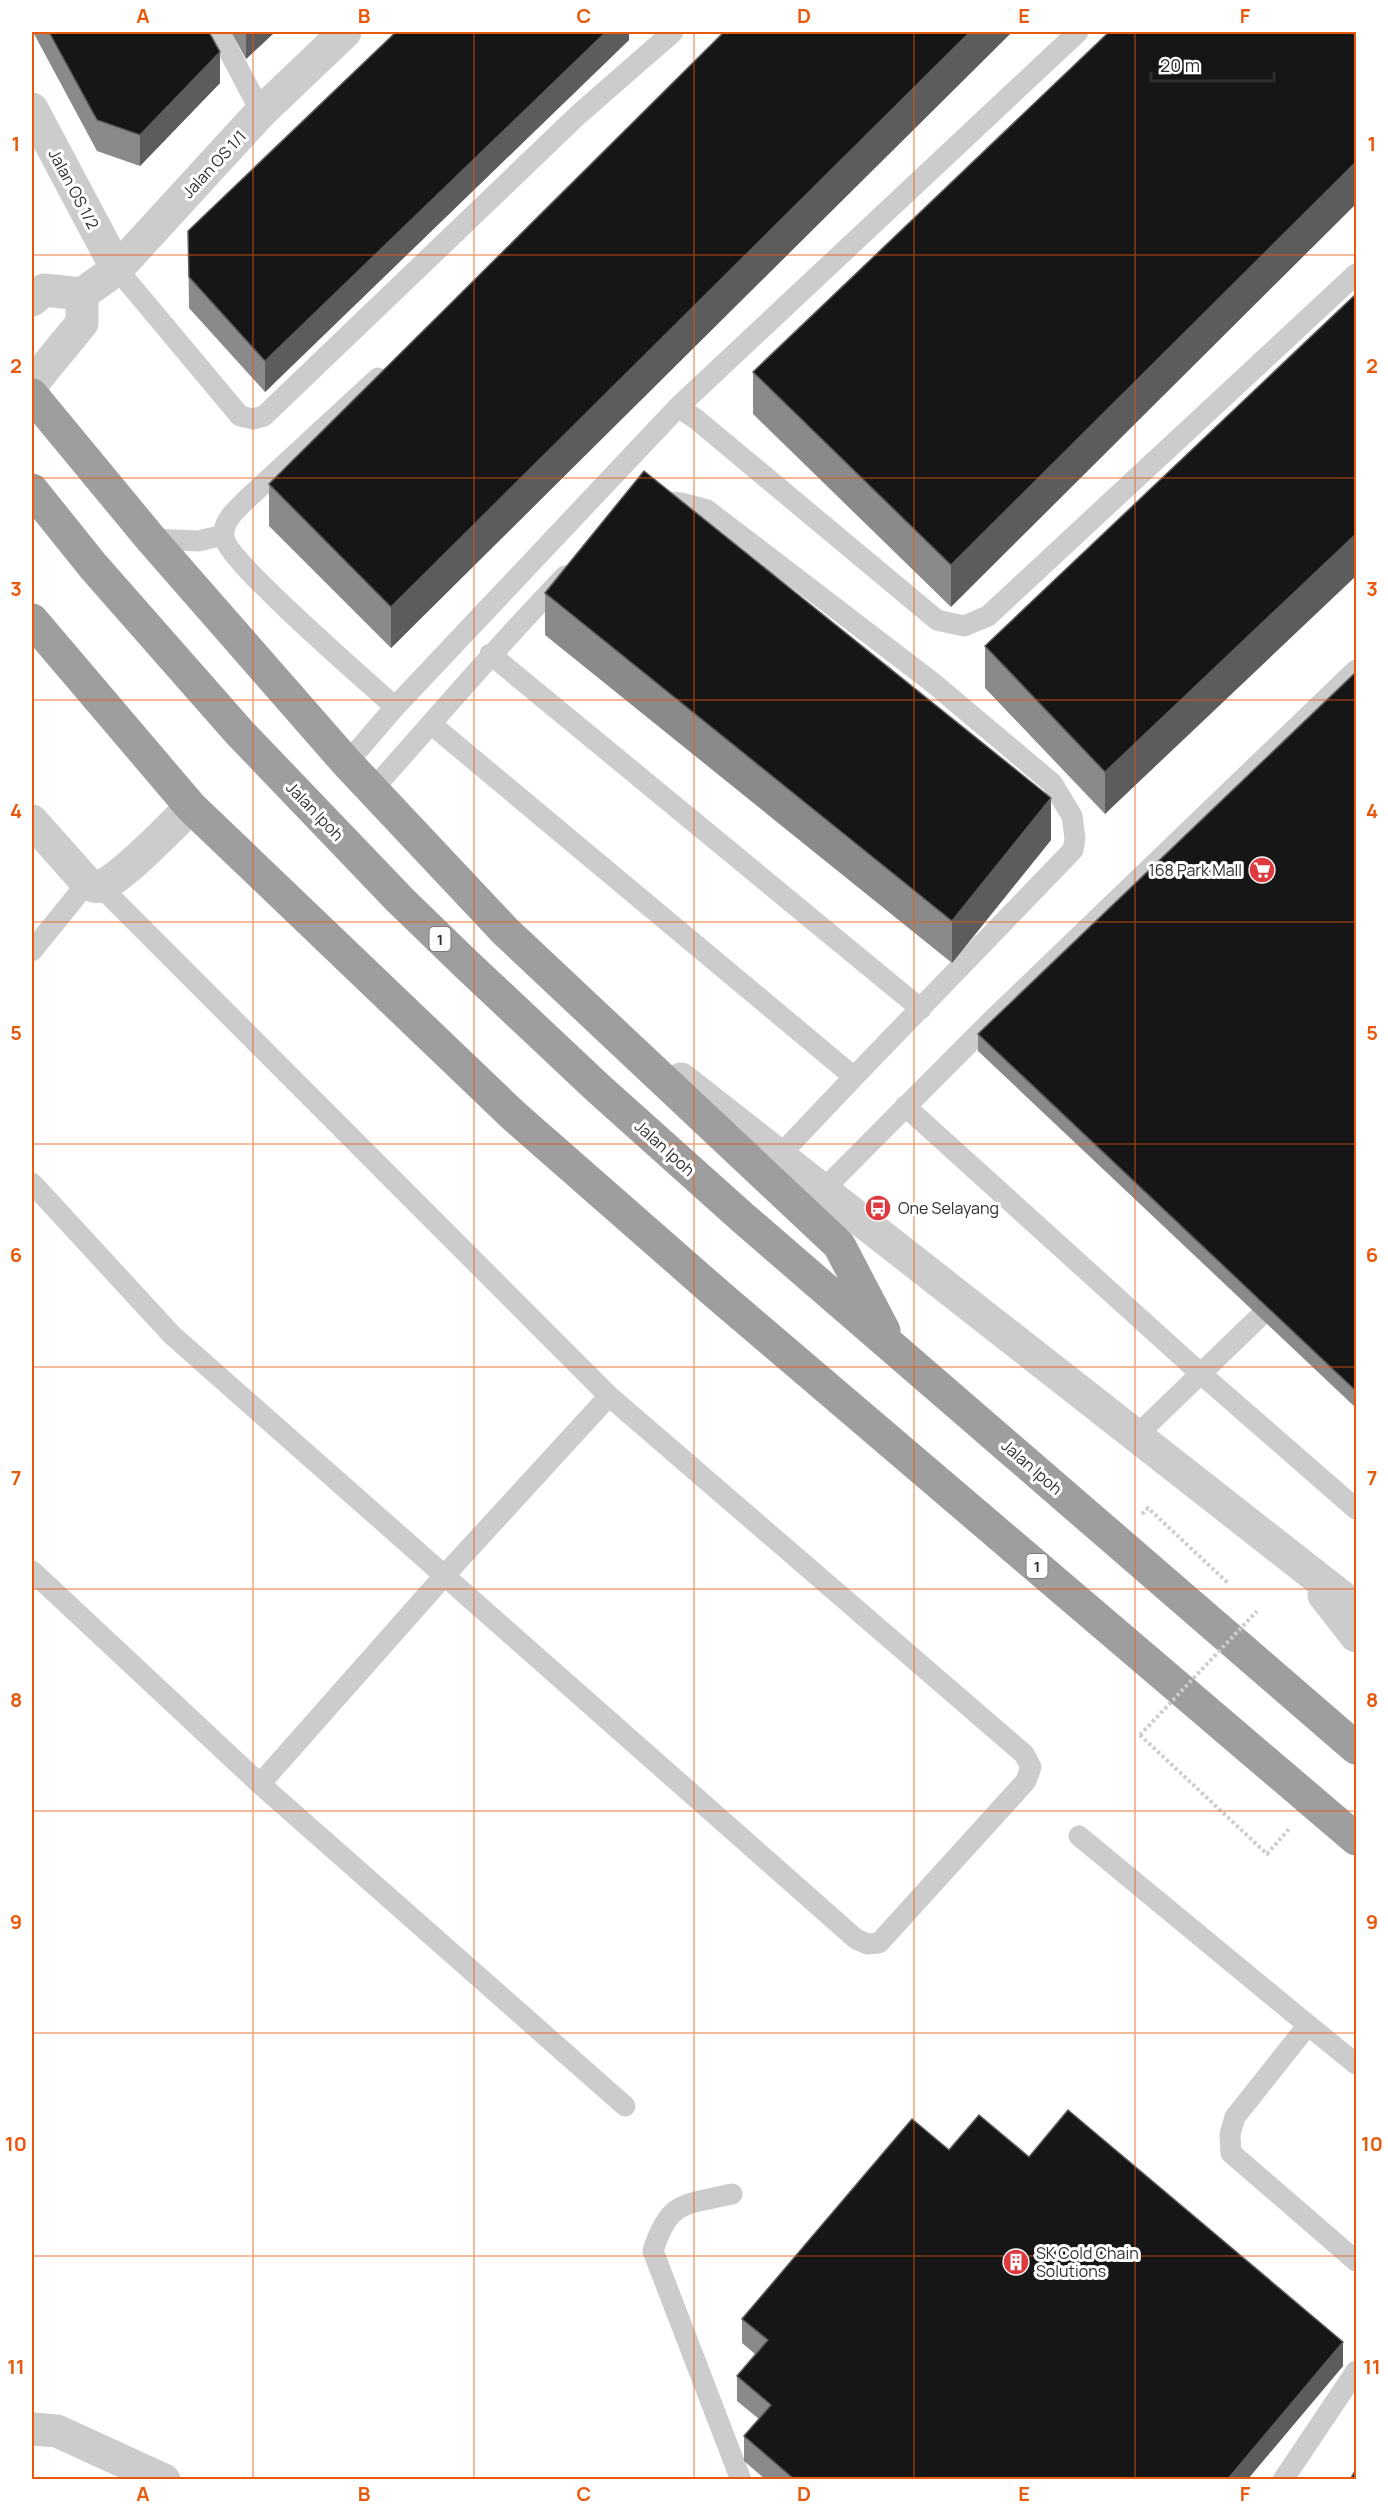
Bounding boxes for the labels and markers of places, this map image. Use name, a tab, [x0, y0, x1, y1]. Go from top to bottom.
supermarket icon: 168 Park Mall	[1247, 855, 1277, 885]
place label: 168 Park Mall	[1148, 859, 1242, 881]
bus stop icon: One Selayang	[863, 1193, 893, 1223]
place label: One Selayang	[898, 1197, 999, 1219]
place label: SK Cold Chain Solutions	[1036, 2242, 1139, 2282]
building icon: SK Cold Chain Solutions	[1001, 2247, 1031, 2277]

